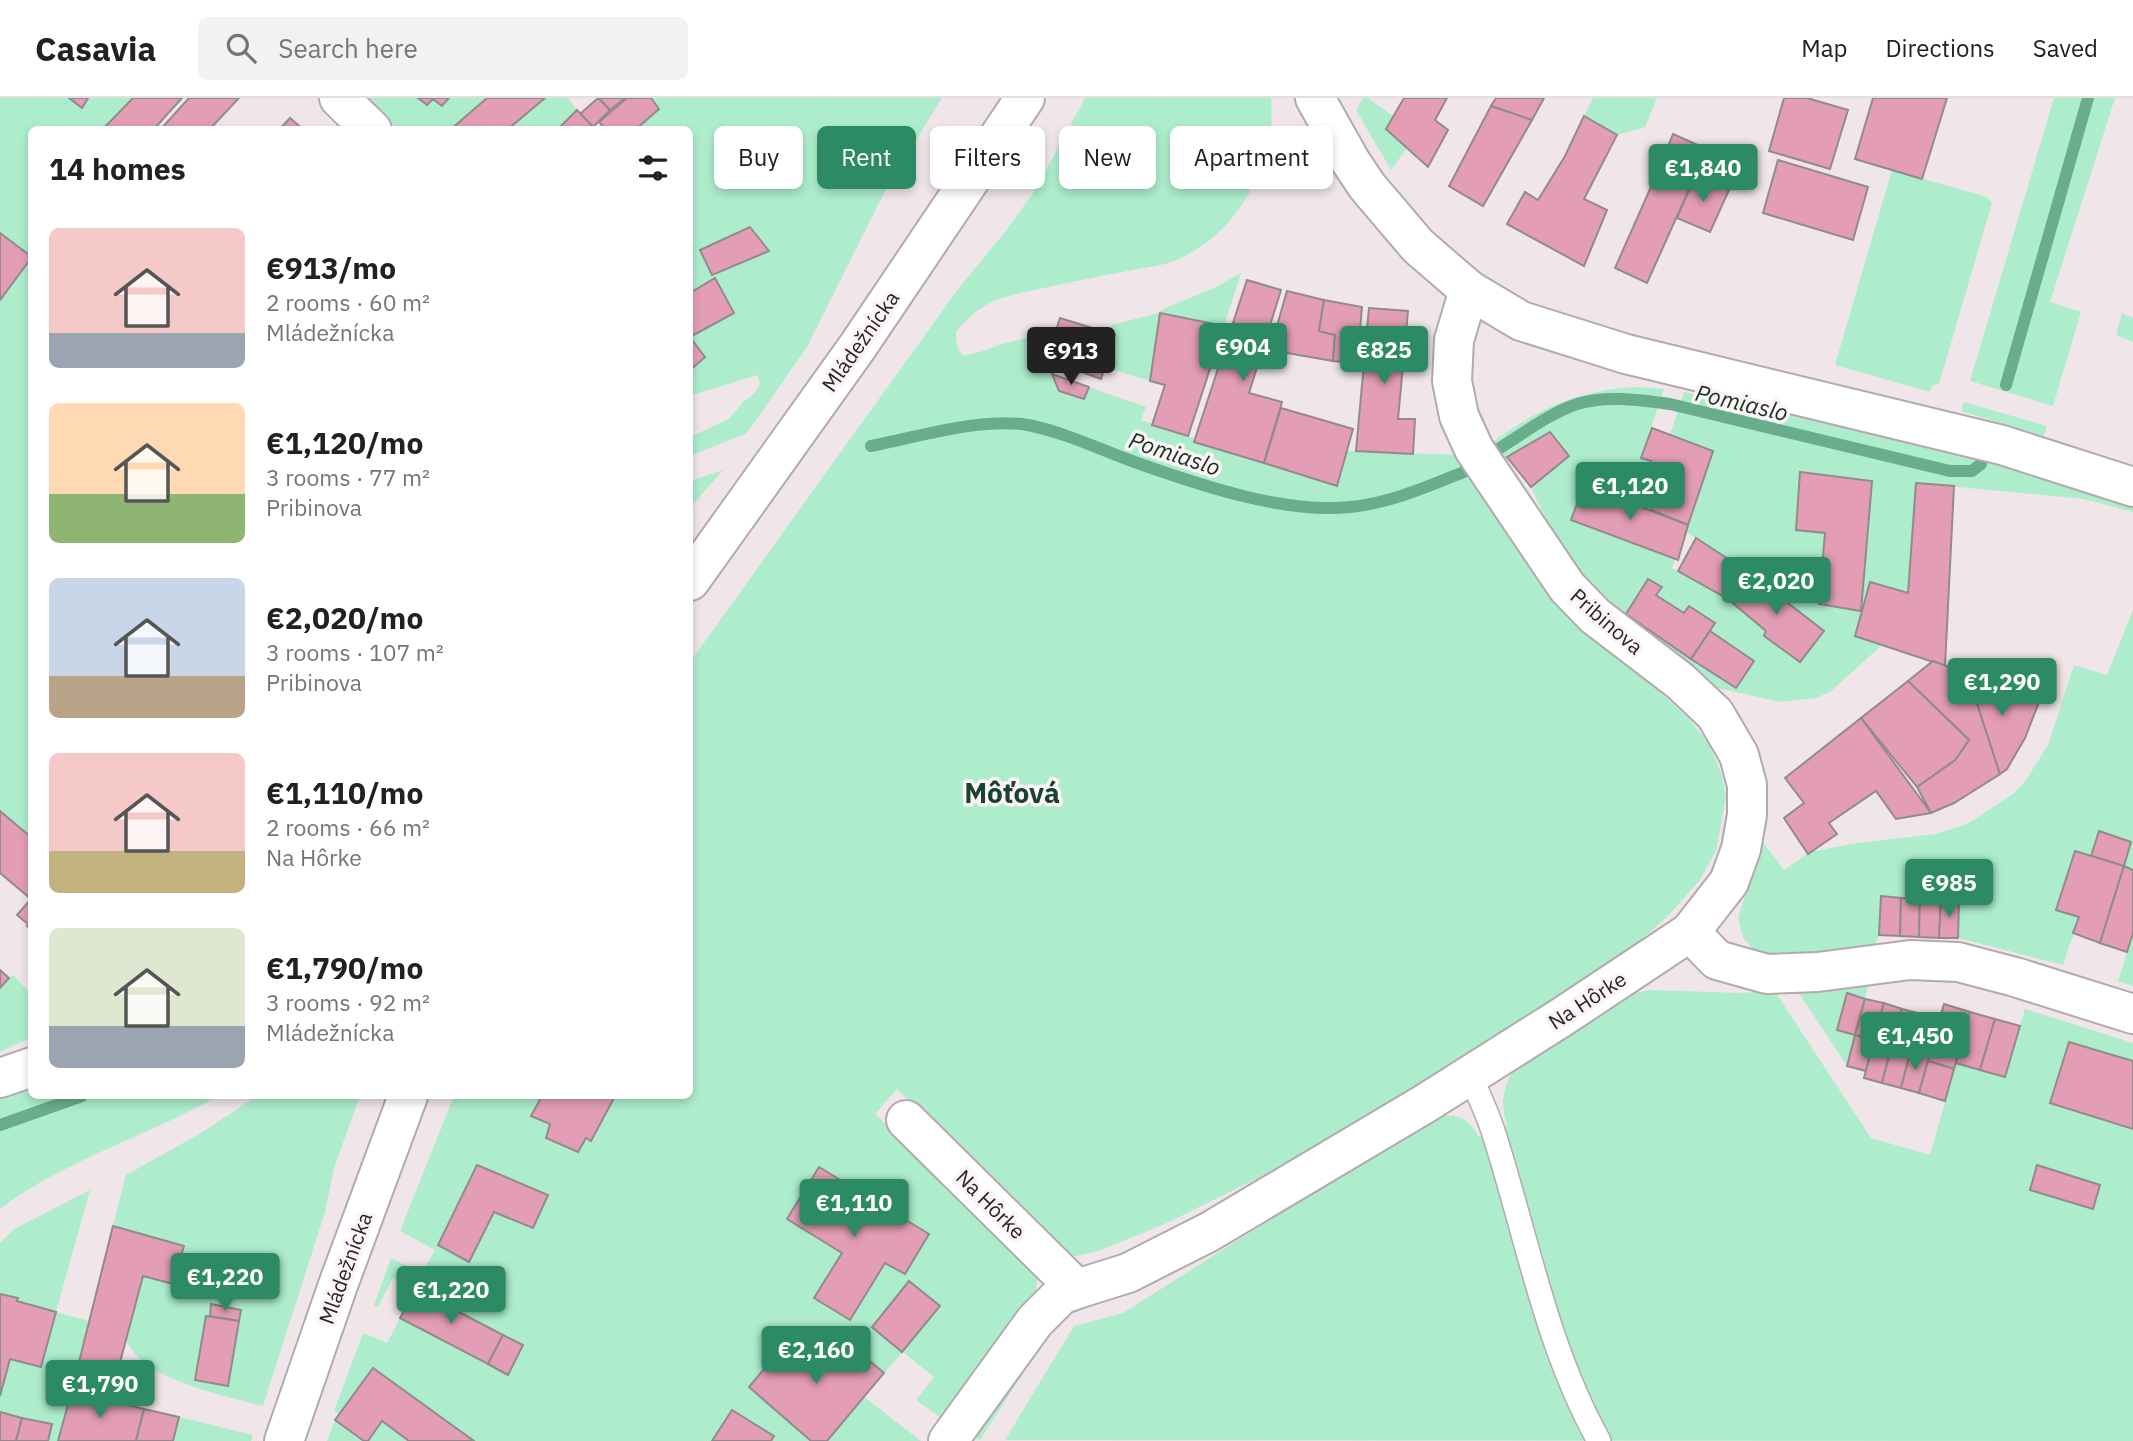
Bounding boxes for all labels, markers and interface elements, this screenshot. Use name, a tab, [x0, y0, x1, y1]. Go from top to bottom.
search box	[198, 17, 688, 80]
text: Casavia	[35, 27, 156, 70]
icon: search	[222, 29, 260, 67]
text: Search here	[278, 31, 418, 65]
text: Map	[1801, 32, 1847, 64]
text: Directions	[1885, 32, 1995, 64]
text: Saved	[2033, 32, 2098, 64]
chip: Buy	[714, 126, 803, 189]
chip: Rent	[817, 126, 916, 189]
chip: Filters	[930, 126, 1045, 189]
chip: New	[1059, 126, 1156, 189]
chip: Apartment	[1170, 126, 1333, 189]
pin: €1,840	[1646, 144, 1760, 204]
text: 14 homes	[49, 149, 186, 188]
icon: filters	[634, 149, 672, 187]
text: €1,840	[1665, 152, 1741, 182]
text: €913/mo	[266, 248, 396, 287]
icon: home	[105, 256, 189, 340]
street label: Mládežnícka	[815, 285, 905, 397]
text: 2 rooms · 60 m²	[266, 287, 430, 317]
text: Mládežnícka	[266, 317, 394, 347]
pin: €904	[1202, 324, 1284, 383]
pin: €825	[1343, 327, 1425, 386]
pin: €913	[1030, 328, 1112, 387]
text: €904	[1215, 331, 1271, 361]
text: €825	[1356, 334, 1412, 364]
text: €913	[1043, 335, 1099, 365]
water label: Pomiaslo	[1693, 377, 1791, 427]
text: €1,120/mo	[266, 423, 423, 462]
water label: Pomiaslo	[1125, 424, 1225, 482]
icon: home	[105, 431, 189, 515]
text: 3 rooms · 77 m²	[266, 462, 430, 492]
pin: €1,120	[1573, 462, 1687, 522]
text: €1,120	[1592, 470, 1668, 500]
text: Pribinova	[266, 492, 362, 522]
pin: €2,020	[1719, 558, 1833, 617]
text: €2,020	[1738, 565, 1814, 595]
street label: Pribinova	[1565, 582, 1649, 660]
text: €2,020/mo	[266, 598, 423, 637]
icon: home	[105, 606, 189, 690]
text: 3 rooms · 107 m²	[266, 637, 444, 667]
pin: €1,290	[1945, 658, 2059, 718]
text: €1,290	[1964, 666, 2040, 696]
text: Pribinova	[266, 667, 362, 697]
text: €1,110/mo	[266, 773, 423, 812]
district label: Môťová	[964, 774, 1060, 811]
icon: home	[105, 781, 189, 865]
text: 2 rooms · 66 m²	[266, 812, 430, 842]
text: Na Hôrke	[266, 842, 362, 872]
pin: €985	[1908, 860, 1990, 919]
text: €985	[1921, 867, 1977, 897]
text: €1,790/mo	[266, 948, 423, 987]
icon: home	[105, 956, 189, 1040]
street label: Na Hôrke	[1543, 964, 1631, 1036]
text: 3 rooms · 92 m²	[266, 987, 430, 1017]
pin: €1,450	[1858, 1012, 1972, 1072]
text: Mládežnícka	[266, 1017, 394, 1047]
text: €1,450	[1877, 1020, 1953, 1050]
street label: Na Hôrke	[950, 1163, 1032, 1245]
pin: €1,110	[797, 1180, 911, 1239]
text: €1,110	[816, 1187, 892, 1217]
street label: Mládežnícka	[312, 1208, 378, 1328]
pin: €1,220	[168, 1254, 282, 1313]
text: €1,220	[187, 1261, 263, 1291]
pin: €1,220	[394, 1266, 508, 1326]
text: €1,220	[413, 1274, 489, 1304]
pin: €2,160	[759, 1326, 873, 1386]
text: €2,160	[778, 1334, 854, 1364]
pin: €1,790	[43, 1360, 157, 1420]
text: €1,790	[62, 1368, 138, 1398]

